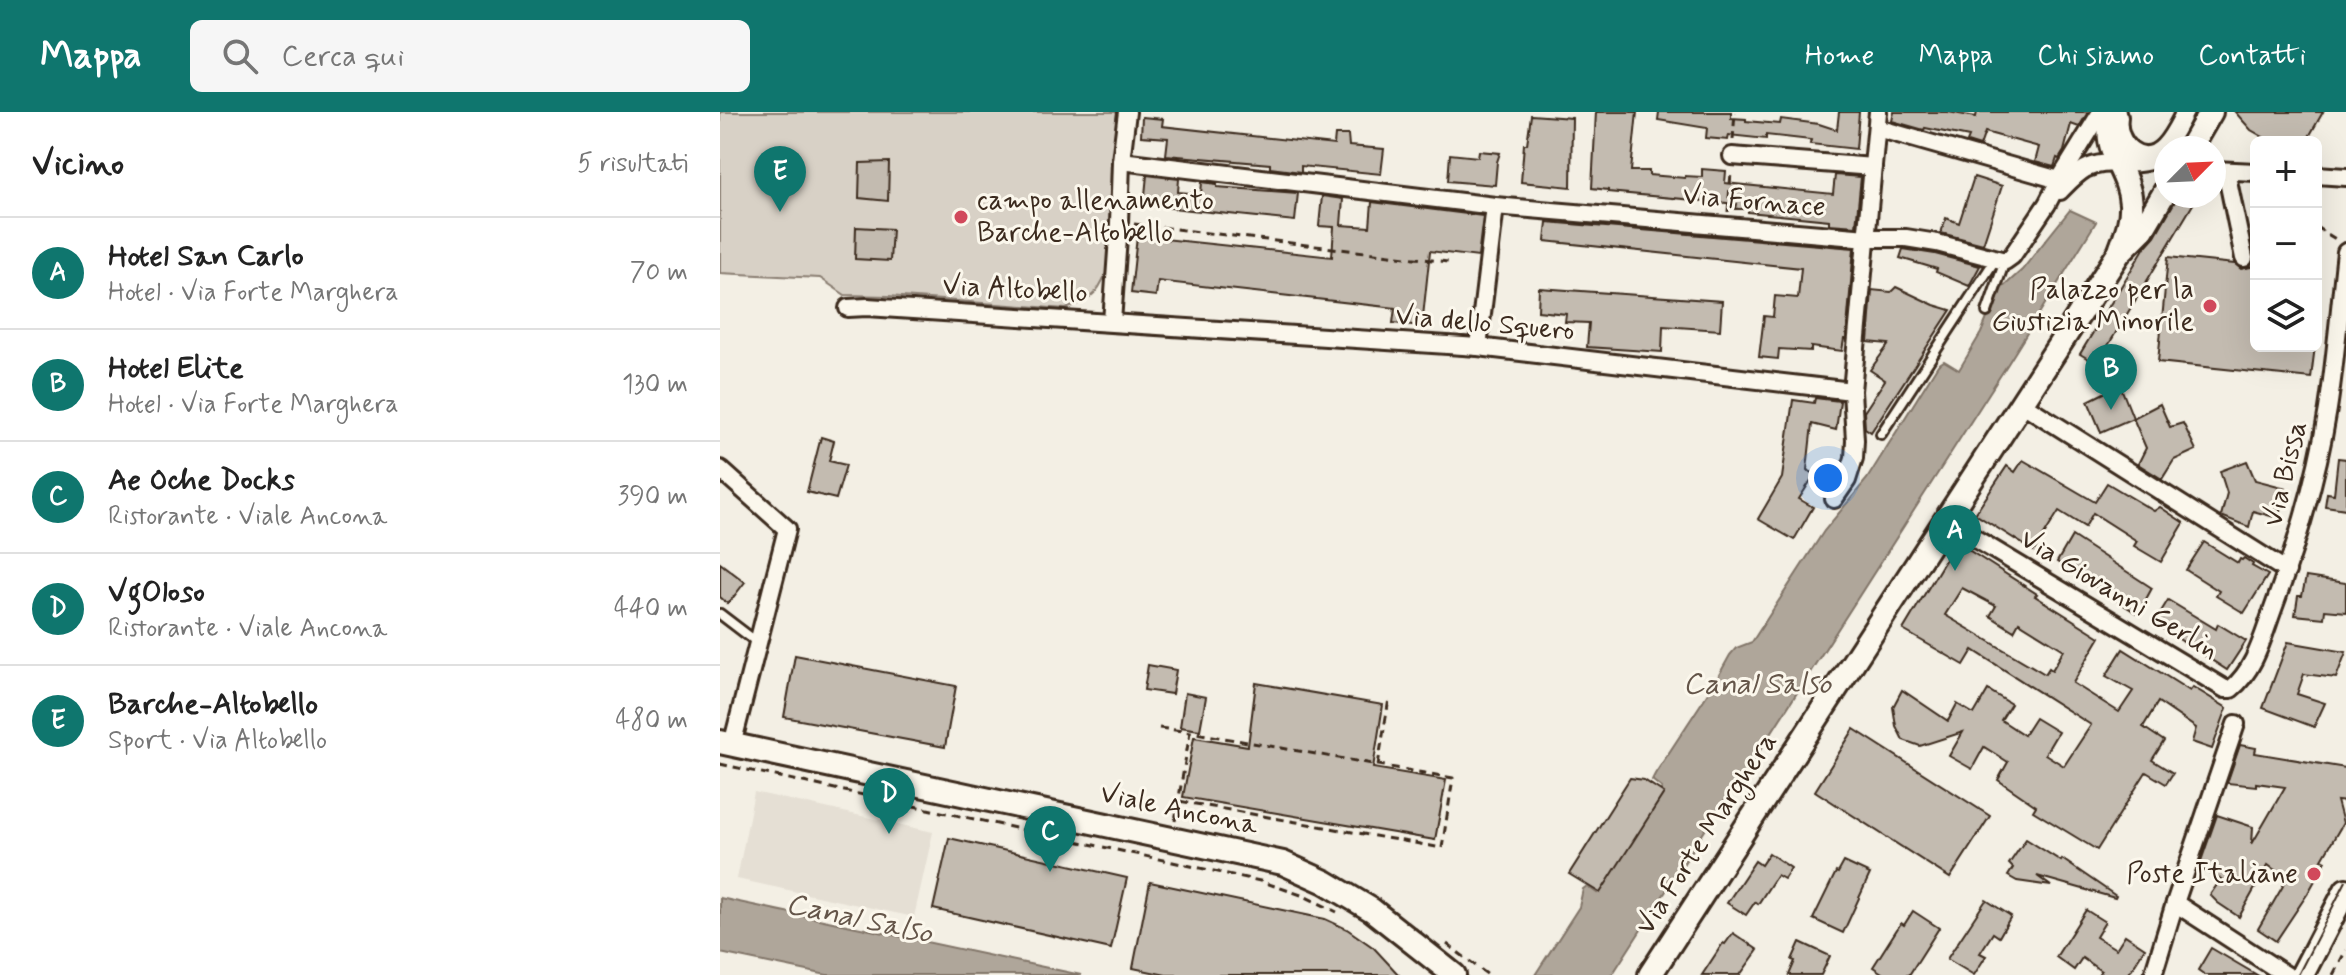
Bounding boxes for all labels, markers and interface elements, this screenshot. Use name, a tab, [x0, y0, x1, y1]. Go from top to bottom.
search box	[190, 20, 750, 92]
text: Mappa	[40, 32, 142, 81]
icon: search	[218, 34, 262, 78]
text: Cerca qui	[282, 37, 404, 76]
text: Home	[1805, 38, 1874, 75]
text: Mappa	[1918, 38, 1993, 75]
text: Chi siamo	[2037, 38, 2154, 75]
text: Contatti	[2198, 38, 2306, 75]
north arrow	[2154, 136, 2226, 208]
map controls	[2250, 136, 2322, 352]
button: +	[2250, 136, 2322, 208]
text: Vicino	[32, 142, 124, 187]
pin: E	[754, 146, 806, 212]
text: 5 risultati	[577, 147, 688, 181]
street label: Via Fornace	[1681, 177, 1827, 227]
place label: campo allenamento Barche-Altobello	[977, 183, 1214, 252]
marker: campo allenamento Barche-Altobello	[952, 208, 970, 226]
button: −	[2250, 208, 2322, 280]
text: Hotel San Carlo	[108, 237, 304, 276]
text: A	[49, 256, 67, 290]
text: 70 m	[630, 256, 688, 290]
street label: Via Altobello	[942, 268, 1088, 312]
place label: Palazzo per la Giustizia Minorile	[1992, 272, 2194, 341]
text: Hotel · Via Forte Marghera	[108, 276, 399, 310]
button: layers	[2250, 280, 2322, 352]
marker: Palazzo per la Giustizia Minorile	[2201, 297, 2219, 315]
street label: Via dello Squero	[1394, 298, 1576, 350]
pin: B	[2085, 344, 2137, 410]
text: Hotel Elite	[108, 349, 244, 388]
text: B	[50, 368, 66, 402]
text: 130 m	[622, 368, 688, 402]
text: Hotel · Via Forte Marghera	[108, 388, 399, 422]
street label: Via Bissa	[2255, 417, 2317, 531]
your location	[1808, 458, 1848, 498]
text: Ae Oche Docks	[108, 461, 295, 500]
text: C	[49, 480, 67, 514]
text: 390 m	[617, 480, 688, 514]
text: Ristorante · Viale Ancona	[108, 500, 387, 534]
pin: A	[1929, 505, 1981, 571]
street label: Via Giovanni Gerlin	[2013, 521, 2225, 669]
text: VgOloso	[108, 573, 205, 612]
text: D	[49, 592, 67, 626]
text: 440 m	[614, 592, 688, 626]
text: Ristorante · Viale Ancona	[108, 612, 387, 646]
water label: Canal Salso	[1683, 665, 1832, 704]
text: Barche-Altobello	[108, 685, 318, 724]
text: E	[50, 704, 66, 738]
text: 480 m	[615, 704, 688, 738]
text: Sport · Via Altobello	[108, 724, 327, 758]
street label: Via Forte Marghera	[1628, 726, 1788, 943]
pin: D	[863, 768, 915, 834]
street label: Viale Ancona	[1097, 775, 1261, 845]
pin: C	[1024, 806, 1076, 872]
place label: Poste Italiane	[2126, 856, 2298, 893]
marker: Poste Italiane	[2305, 865, 2323, 883]
water label: Canal Salso	[783, 885, 937, 954]

